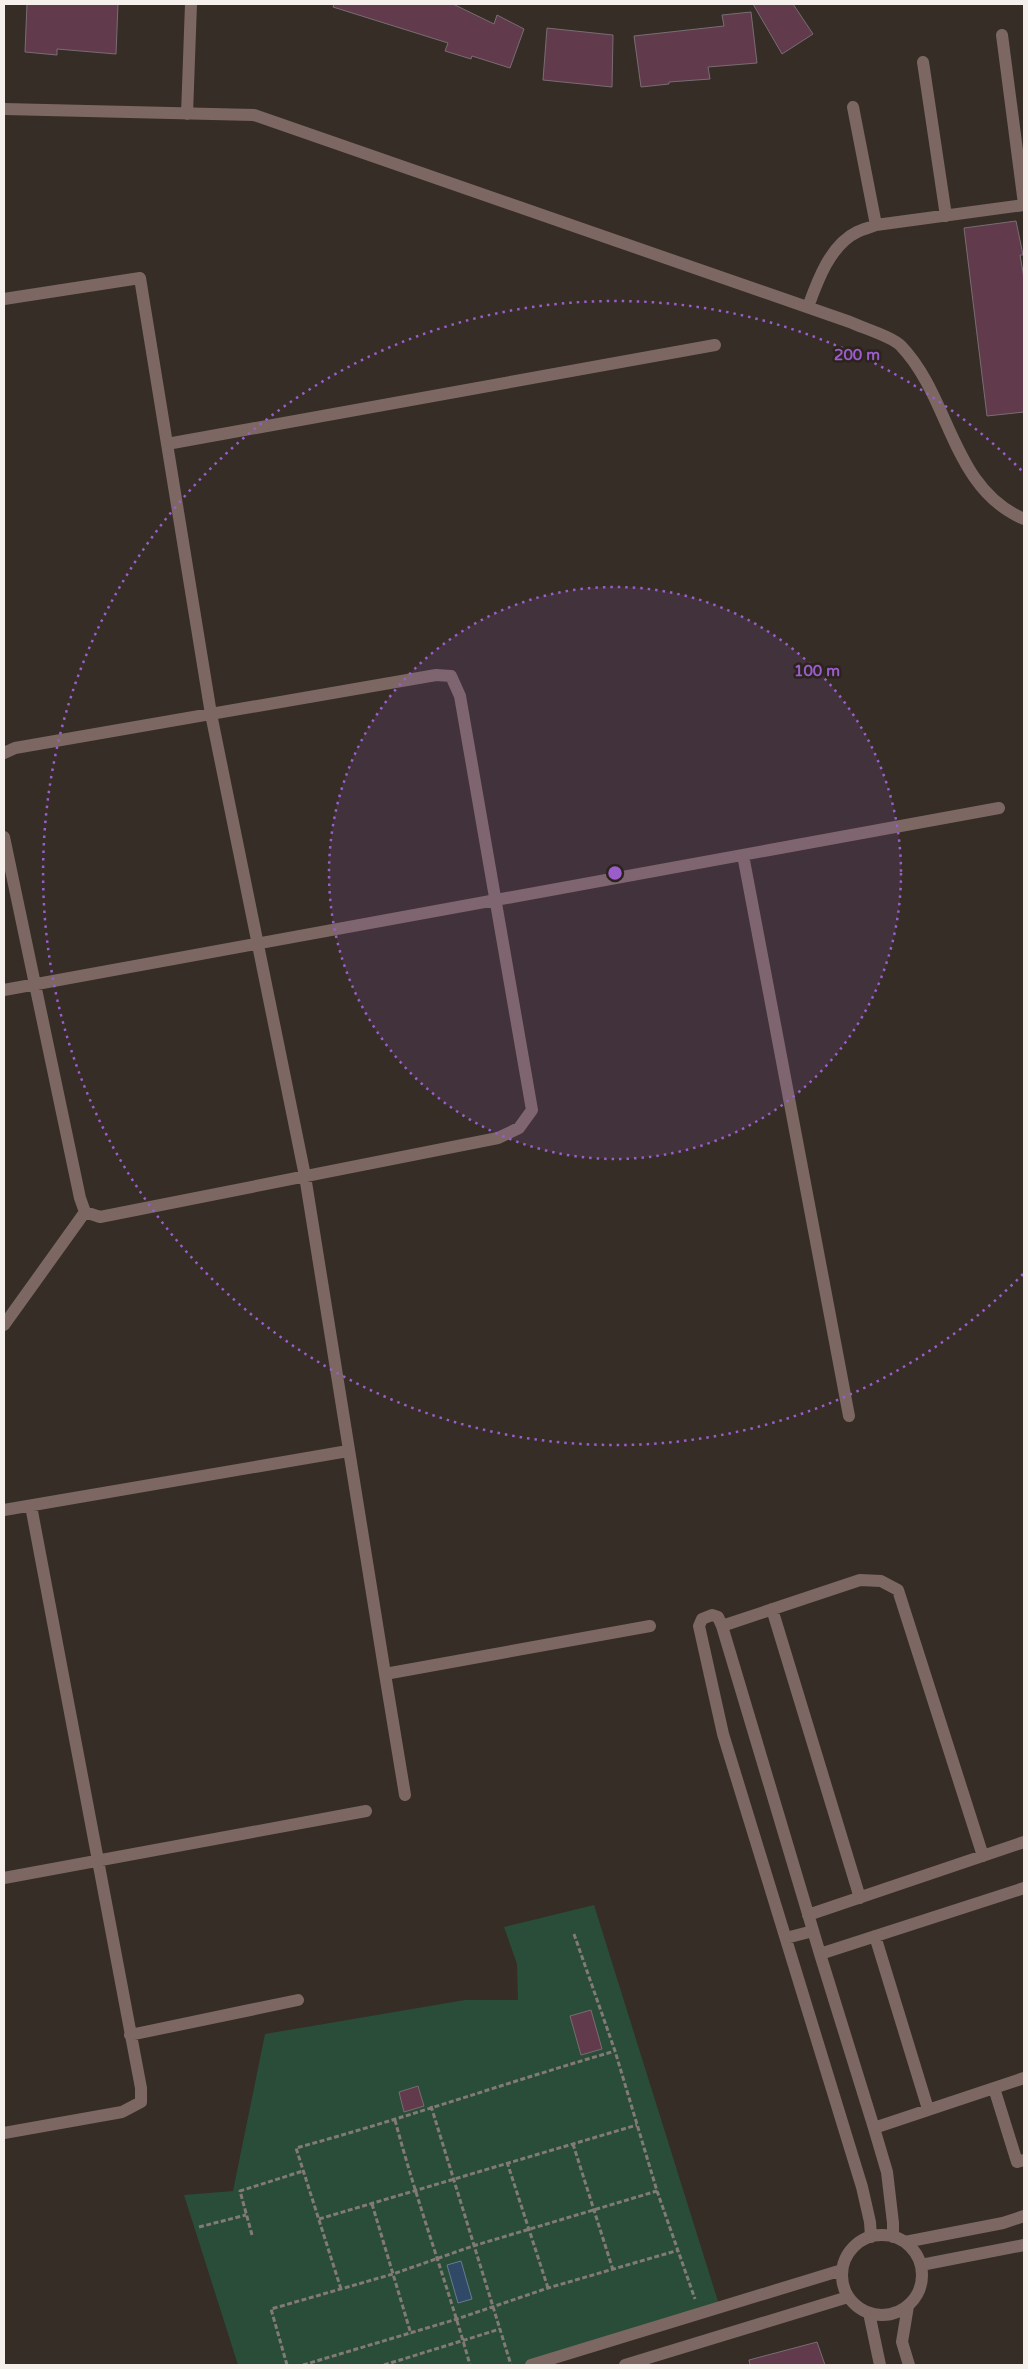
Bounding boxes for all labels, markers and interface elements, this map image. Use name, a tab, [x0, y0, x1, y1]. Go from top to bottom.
text: 200 m	[834, 346, 880, 364]
text: 100 m	[794, 662, 840, 680]
centre of rings	[606, 864, 624, 882]

